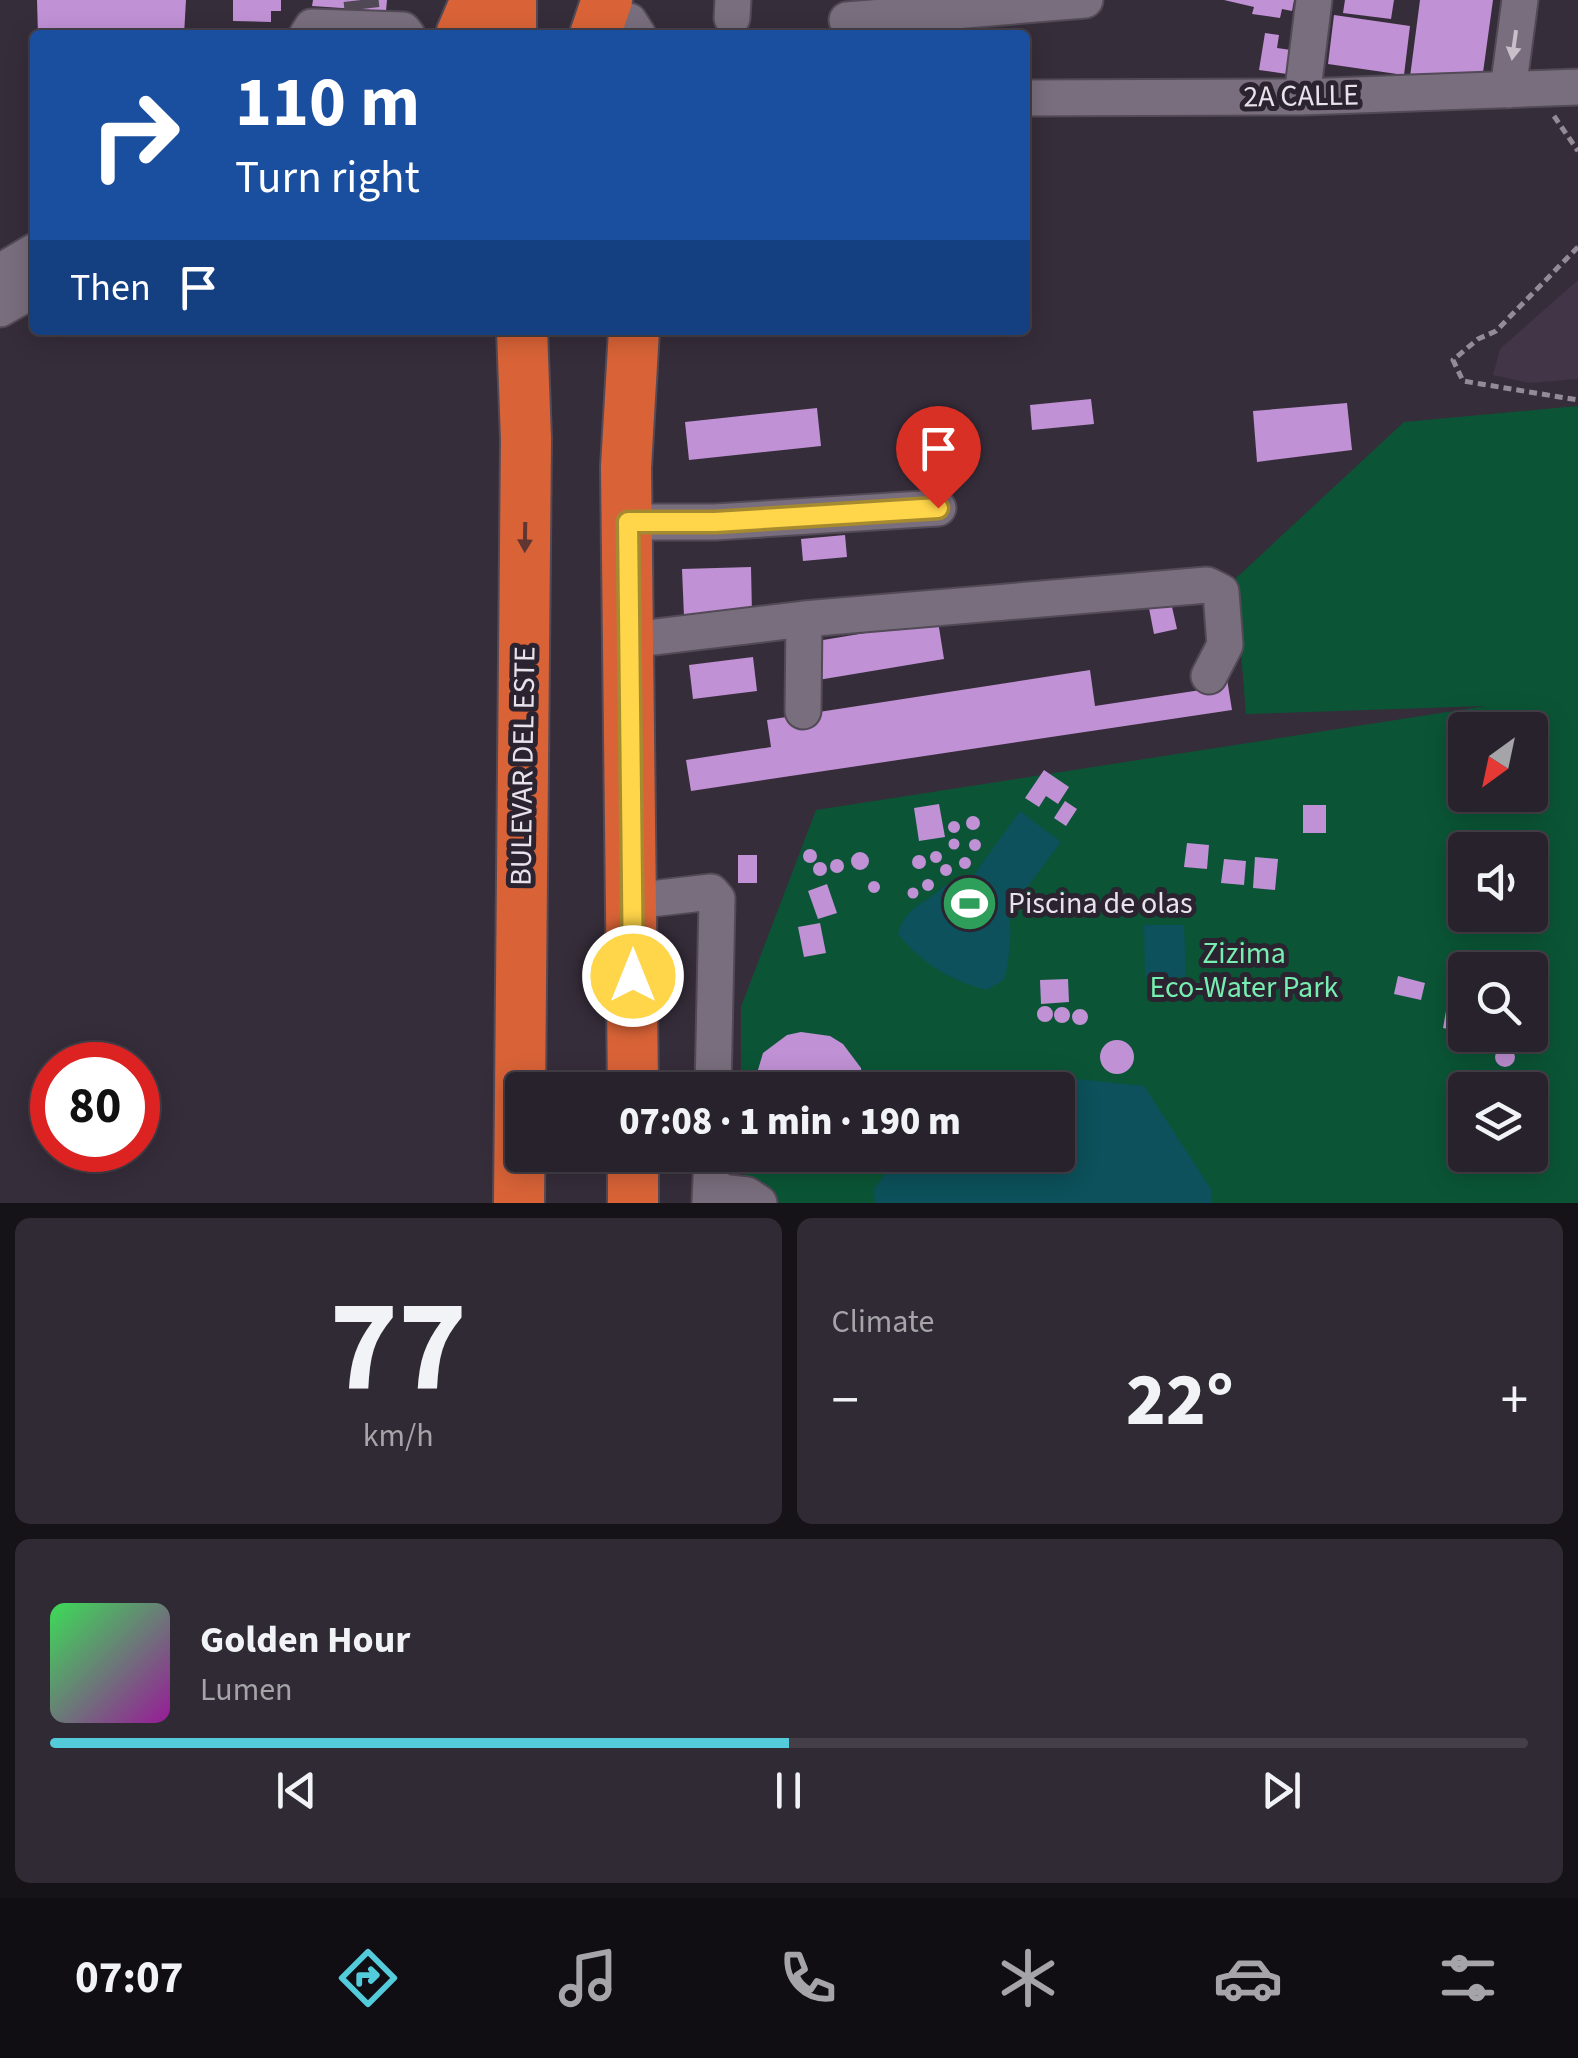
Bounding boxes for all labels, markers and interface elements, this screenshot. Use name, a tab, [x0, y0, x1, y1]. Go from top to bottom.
one-way arrow	[1506, 30, 1522, 61]
text: 110 m	[235, 53, 420, 153]
icon: right	[70, 70, 200, 200]
street label: 2A CALLE	[1243, 73, 1359, 119]
text: Turn right	[235, 146, 420, 210]
icon: arrive	[171, 260, 226, 315]
text: Then	[70, 261, 151, 315]
pin	[896, 406, 981, 509]
icon: arrive	[911, 421, 966, 476]
one-way arrow	[517, 521, 533, 553]
street label: BULEVAR DEL ESTE	[499, 646, 547, 886]
north arrow	[1448, 712, 1548, 812]
map controls	[1448, 712, 1548, 1172]
button: sound	[1448, 832, 1548, 932]
sports icon: Piscina de olas	[939, 873, 999, 933]
place label: Piscina de olas	[1008, 882, 1193, 925]
position arrow	[581, 924, 685, 1028]
park label: Zizima Eco-Water Park	[1150, 932, 1339, 1009]
button: search	[1448, 952, 1548, 1052]
speed limit sign: 80	[30, 1042, 160, 1172]
button: layers	[1448, 1072, 1548, 1172]
text: 07:08 · 1 min · 190 m	[619, 1095, 961, 1149]
text: 77	[330, 1255, 467, 1440]
text: Climate	[832, 1299, 934, 1345]
text: 22°	[1126, 1347, 1234, 1454]
text: −	[832, 1362, 859, 1440]
text: +	[1501, 1362, 1528, 1440]
text: km/h	[363, 1413, 434, 1459]
text: Golden Hour	[200, 1613, 410, 1667]
text: Lumen	[200, 1667, 293, 1713]
icon: previous	[269, 1763, 324, 1818]
icon: pause	[761, 1763, 816, 1818]
icon: next	[1254, 1763, 1309, 1818]
icon: directions	[333, 1943, 403, 2013]
icon: music	[553, 1943, 623, 2013]
icon: phone	[773, 1943, 843, 2013]
icon: climate	[993, 1943, 1063, 2013]
icon: car	[1213, 1943, 1283, 2013]
icon: filters	[1433, 1943, 1503, 2013]
text: 07:07	[75, 1946, 184, 2010]

